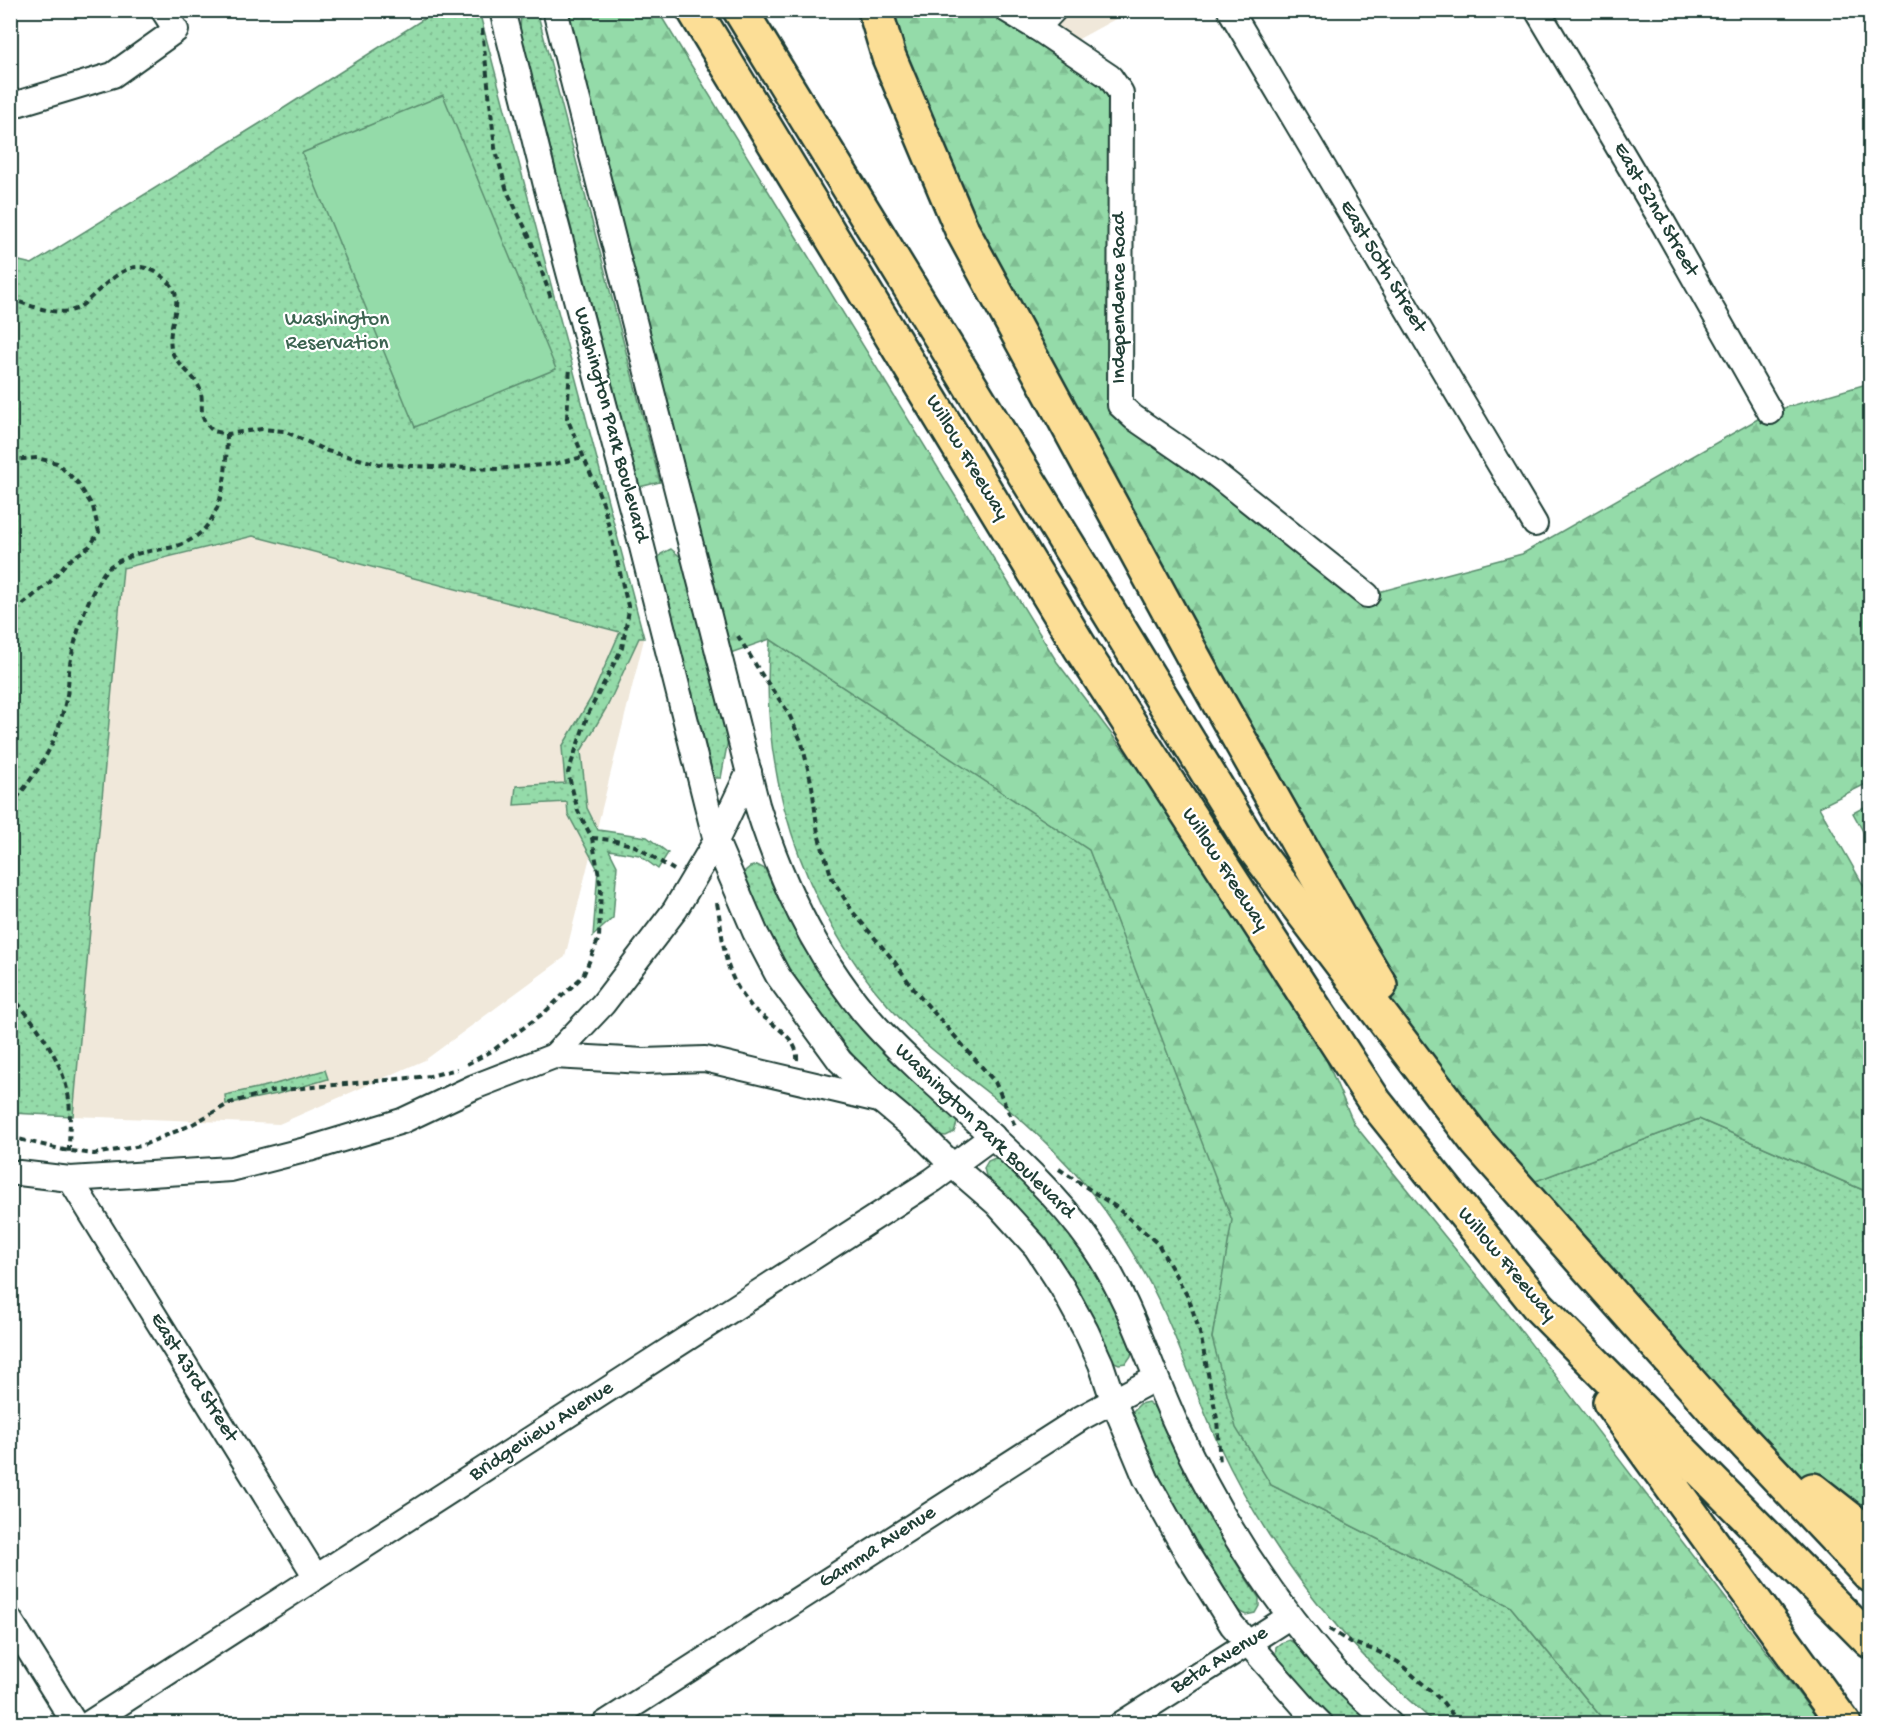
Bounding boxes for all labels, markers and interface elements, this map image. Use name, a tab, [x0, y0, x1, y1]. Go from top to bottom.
street label: East 52nd Street	[1607, 139, 1705, 284]
street label: East 50th Street	[1333, 196, 1433, 340]
street label: Independence Road	[1108, 211, 1133, 384]
street label: Washington Park Boulevard	[567, 305, 654, 547]
park label: Washington Reservation	[285, 308, 389, 357]
street label: Willow Freeway	[919, 391, 1013, 525]
street label: Willow Freeway	[1175, 804, 1273, 936]
street label: Washington Park Boulevard	[888, 1039, 1081, 1226]
street label: Willow Freeway	[1451, 1203, 1561, 1327]
street label: East 43rd Street	[143, 1309, 244, 1449]
street label: Bridgeview Avenue	[464, 1375, 620, 1488]
street label: Gamma Avenue	[815, 1500, 942, 1595]
street label: Beta Avenue	[1166, 1621, 1274, 1701]

